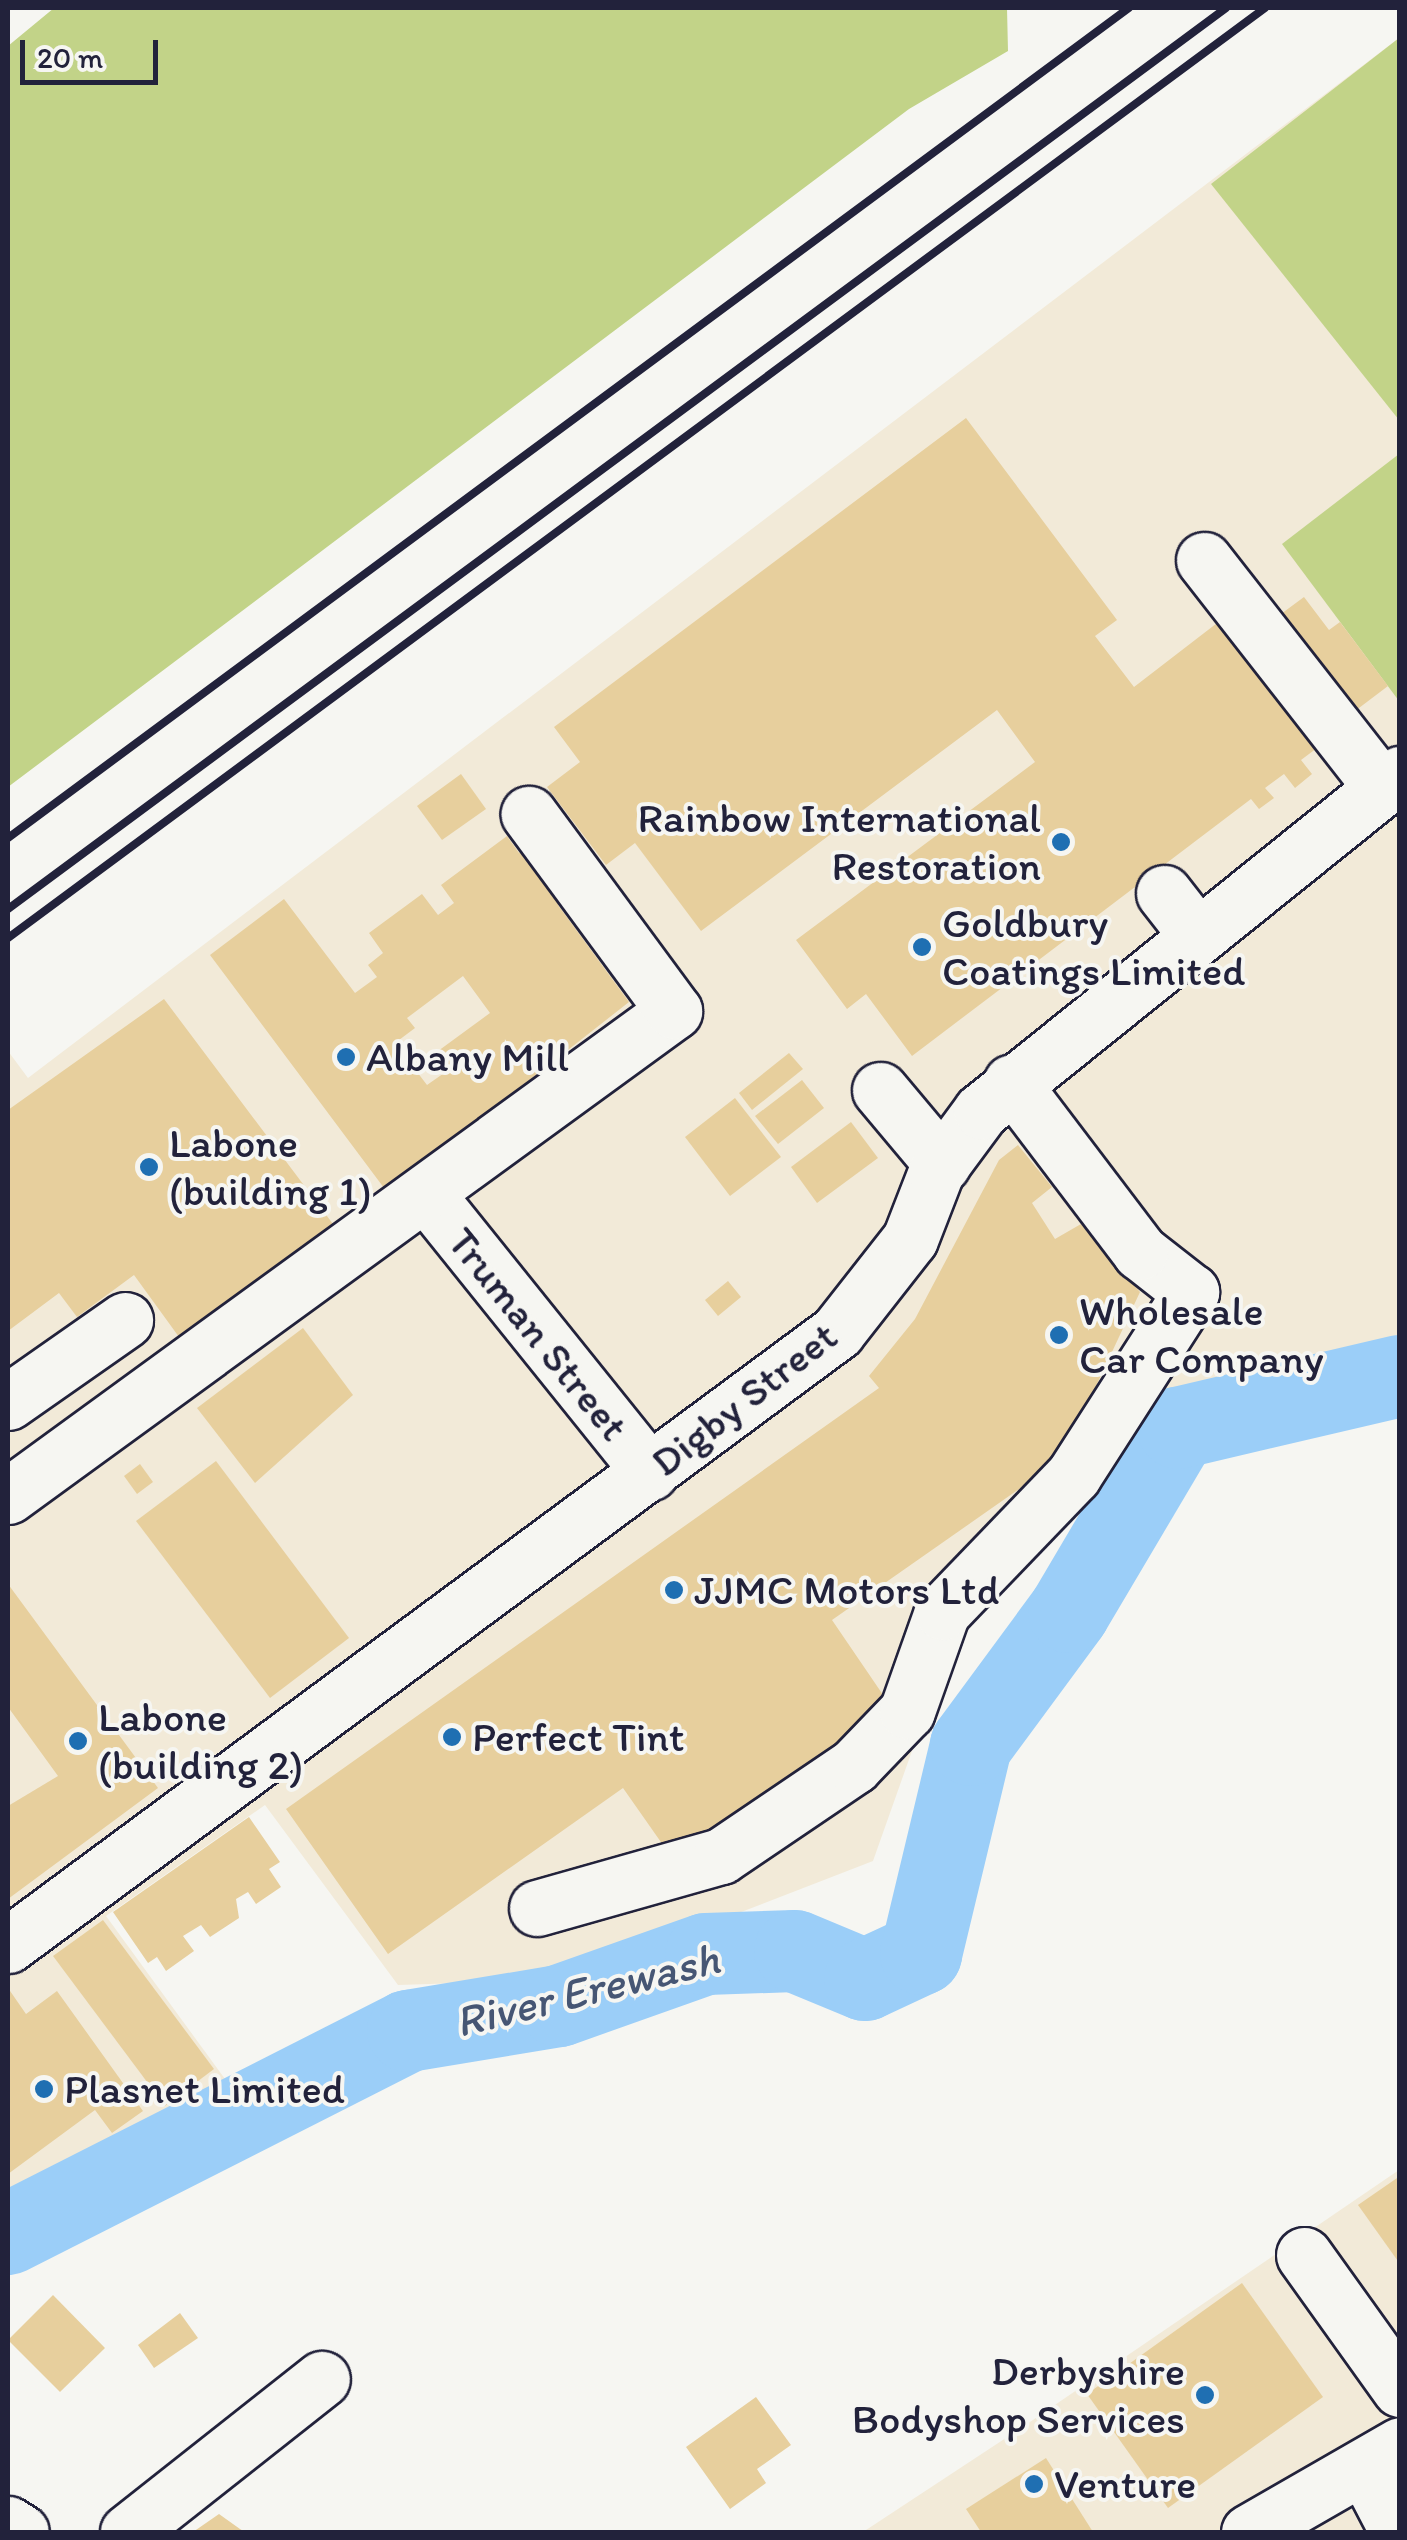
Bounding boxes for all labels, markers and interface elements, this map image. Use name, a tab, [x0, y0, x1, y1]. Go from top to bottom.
scale bar	[25, 20, 162, 82]
text: 20 m	[37, 39, 103, 76]
place label: Rainbow International Restoration	[638, 793, 1041, 891]
marker: Rainbow International Restoration	[1050, 831, 1072, 853]
place label: Goldbury Coatings Limited	[942, 898, 1247, 996]
marker: Goldbury Coatings Limited	[911, 936, 933, 958]
place label: Albany Mill	[366, 1032, 569, 1082]
marker: Albany Mill	[335, 1046, 357, 1068]
place label: Labone (building 1)	[169, 1118, 372, 1216]
marker: Labone (building 1)	[138, 1156, 160, 1178]
street label: Truman Street	[437, 1217, 639, 1451]
place label: Wholesale Car Company	[1079, 1286, 1323, 1384]
street label: Digby Street	[641, 1311, 847, 1487]
marker: Wholesale Car Company	[1048, 1324, 1070, 1346]
place label: JJMC Motors Ltd	[694, 1565, 998, 1615]
marker: JJMC Motors Ltd	[663, 1579, 685, 1601]
place label: Labone (building 2)	[98, 1692, 303, 1790]
place label: Perfect Tint	[472, 1712, 686, 1762]
marker: Perfect Tint	[441, 1726, 463, 1748]
marker: Labone (building 2)	[67, 1730, 89, 1752]
water label: River Erewash	[450, 1931, 724, 2049]
place label: Plasnet Limited	[64, 2064, 346, 2114]
marker: Plasnet Limited	[33, 2078, 55, 2100]
place label: Derbyshire Bodyshop Services	[851, 2346, 1185, 2444]
marker: Derbyshire Bodyshop Services	[1194, 2384, 1216, 2406]
place label: Venture	[1054, 2459, 1196, 2509]
marker: Venture	[1023, 2473, 1045, 2495]

